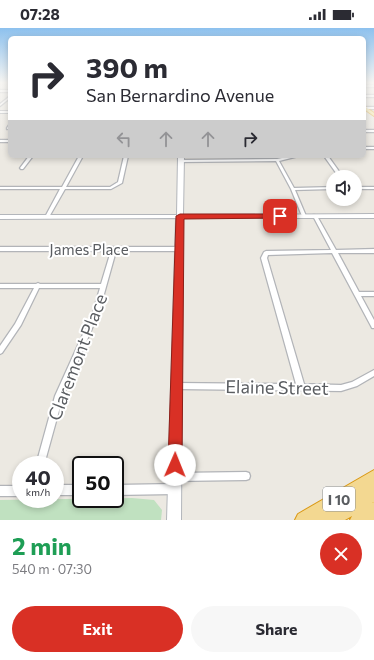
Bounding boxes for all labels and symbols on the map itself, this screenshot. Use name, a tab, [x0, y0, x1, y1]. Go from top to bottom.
pin	[263, 199, 297, 233]
street label: James Place	[49, 240, 129, 258]
street label: Claremont Place	[43, 291, 111, 423]
street label: Elaine Street	[225, 375, 329, 399]
position arrow	[154, 444, 196, 486]
speed limit sign: 50	[72, 456, 124, 508]
road number: I 10	[323, 487, 355, 511]

